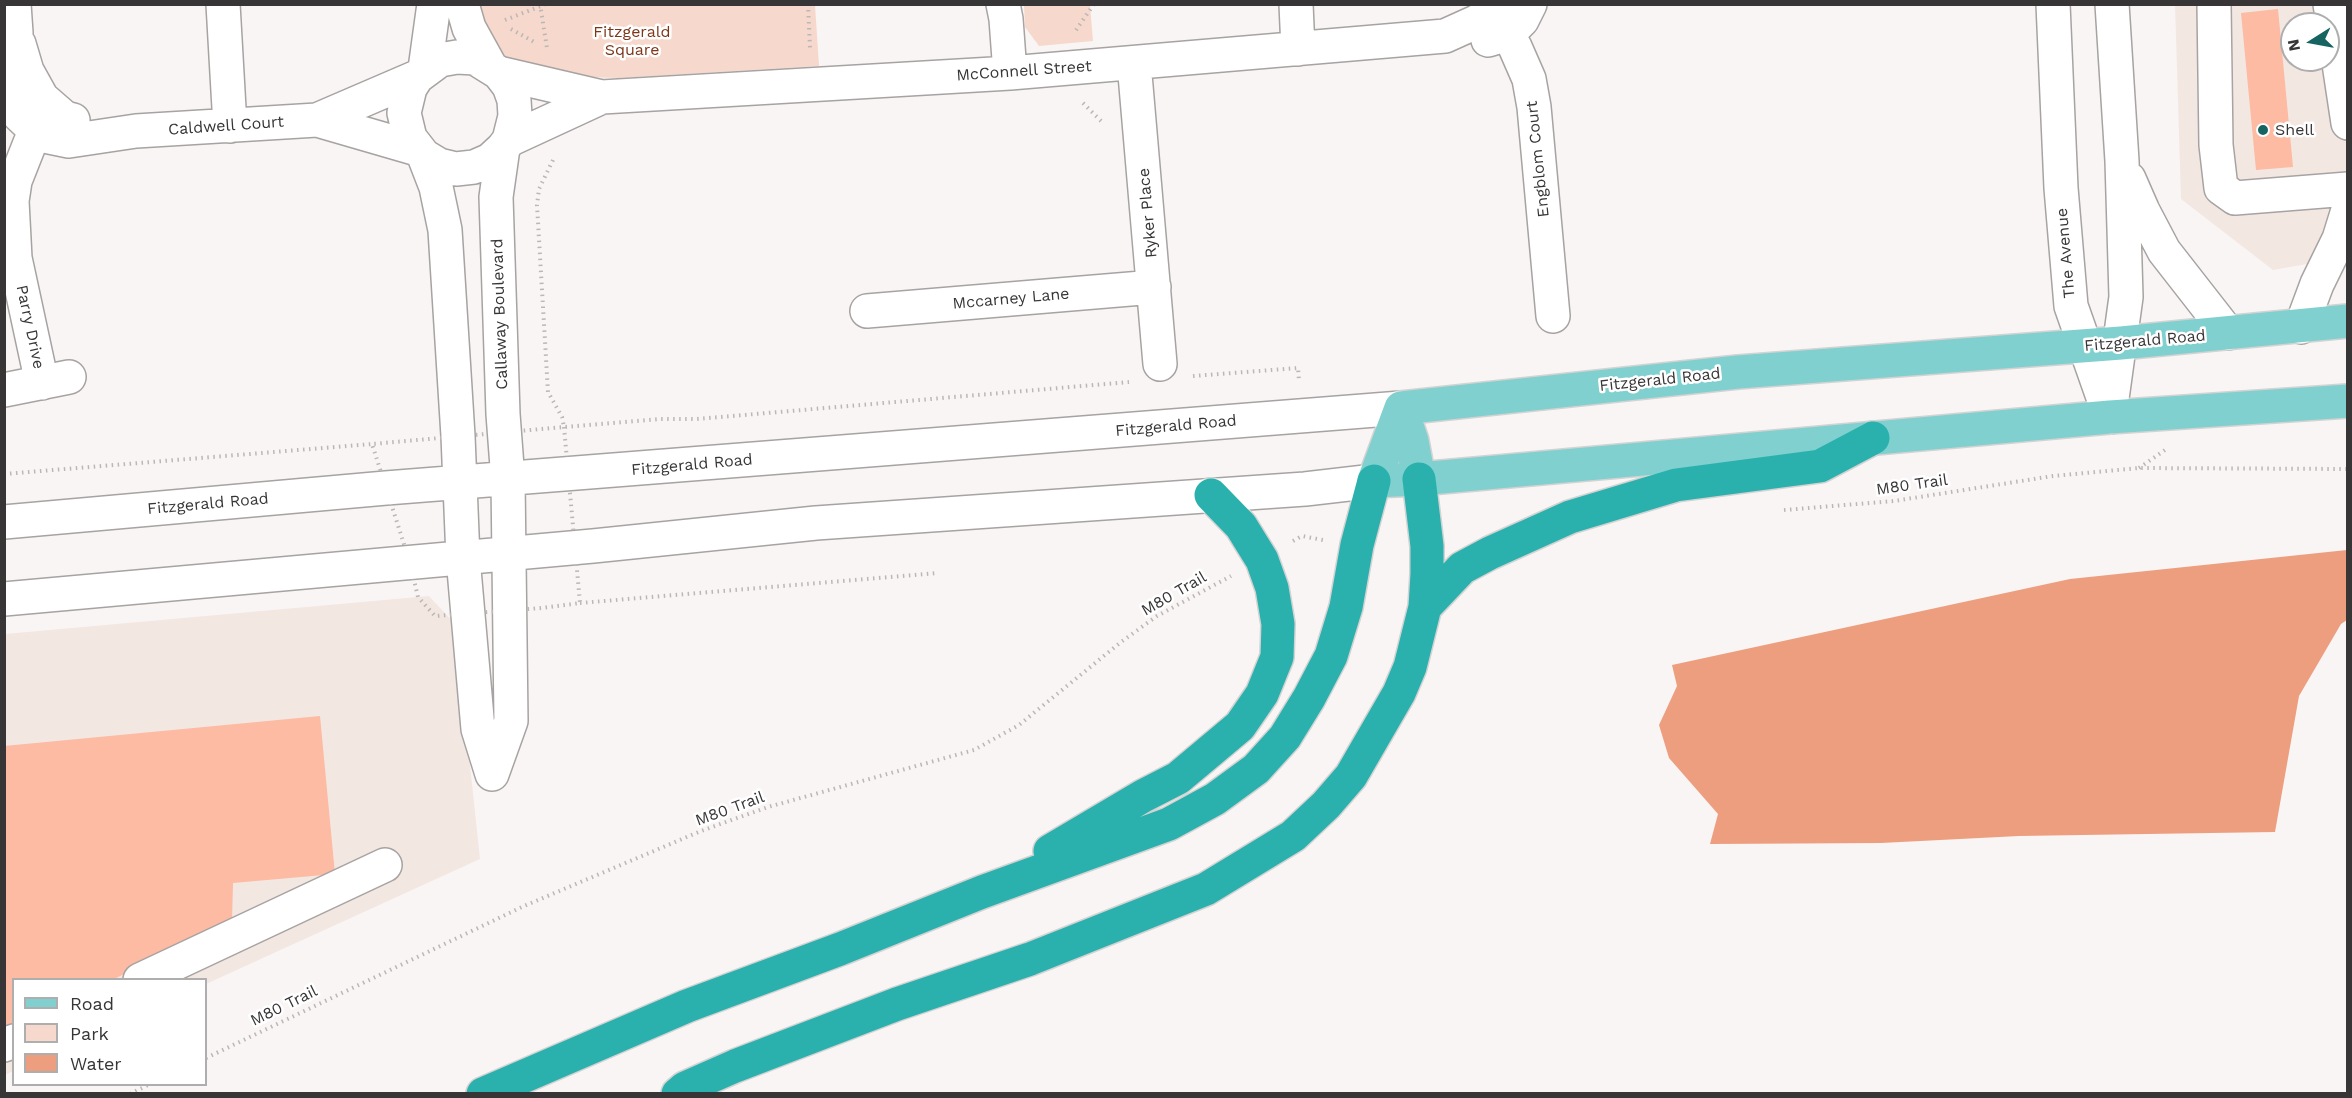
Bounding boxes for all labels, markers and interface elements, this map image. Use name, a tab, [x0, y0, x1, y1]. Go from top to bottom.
north arrow	[2280, 12, 2340, 72]
park label: Fitzgerald Square	[593, 22, 671, 60]
text: N	[2283, 38, 2304, 53]
street label: McConnell Street	[956, 57, 1092, 85]
street label: Engblom Court	[1522, 100, 1554, 218]
street label: Caldwell Court	[168, 112, 284, 140]
place label: Shell	[2275, 120, 2314, 140]
marker: Shell	[2256, 123, 2270, 137]
street label: Ryker Place	[1135, 167, 1161, 259]
street label: The Avenue	[2052, 207, 2080, 299]
street label: Callaway Boulevard	[488, 238, 512, 390]
street label: Parry Drive	[12, 283, 48, 371]
street label: Mccarney Lane	[952, 284, 1070, 314]
street label: Fitzgerald Road	[2083, 326, 2207, 356]
street label: Fitzgerald Road	[1598, 364, 1722, 396]
street label: Fitzgerald Road	[1114, 411, 1238, 441]
street label: Fitzgerald Road	[630, 450, 754, 480]
street label: M80 Trail	[1875, 470, 1949, 500]
street label: Fitzgerald Road	[146, 489, 270, 519]
street label: M80 Trail	[1138, 568, 1210, 620]
street label: M80 Trail	[693, 788, 767, 830]
legend	[12, 978, 207, 1086]
street label: M80 Trail	[247, 982, 321, 1030]
text: Road	[70, 993, 114, 1014]
text: Park	[70, 1023, 109, 1044]
text: Water	[70, 1053, 122, 1074]

